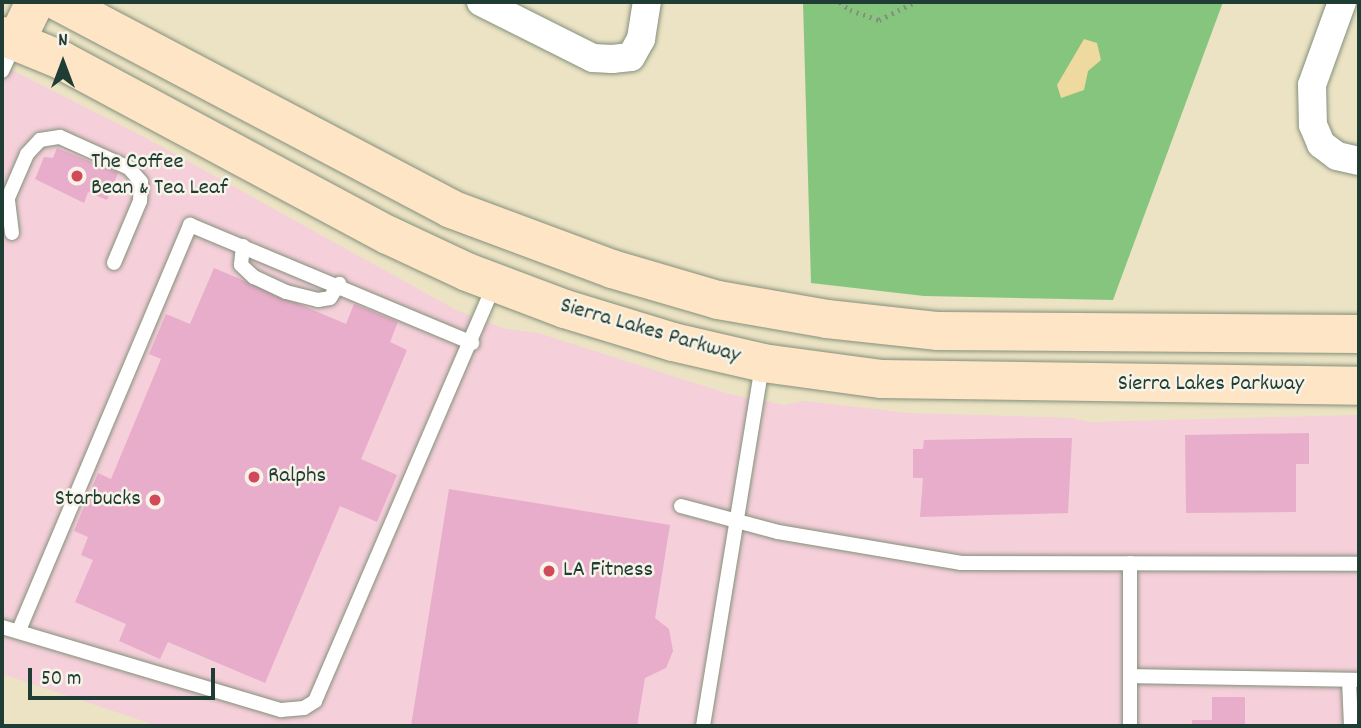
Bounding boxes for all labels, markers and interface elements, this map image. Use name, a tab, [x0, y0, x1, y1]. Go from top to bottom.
north arrow	[28, 28, 98, 98]
text: N	[58, 28, 68, 55]
place label: The Coffee Bean & Tea Leaf	[91, 149, 228, 203]
marker: The Coffee Bean & Tea Leaf	[69, 168, 85, 184]
street label: Sierra Lakes Parkway	[557, 293, 743, 371]
street label: Sierra Lakes Parkway	[1118, 371, 1304, 399]
place label: Ralphs	[268, 463, 326, 491]
marker: Ralphs	[246, 469, 262, 485]
place label: Starbucks	[55, 486, 141, 514]
marker: Starbucks	[147, 492, 163, 508]
place label: LA Fitness	[563, 557, 653, 585]
marker: LA Fitness	[541, 563, 557, 579]
scale bar	[32, 654, 219, 698]
text: 50 m	[41, 665, 81, 695]

